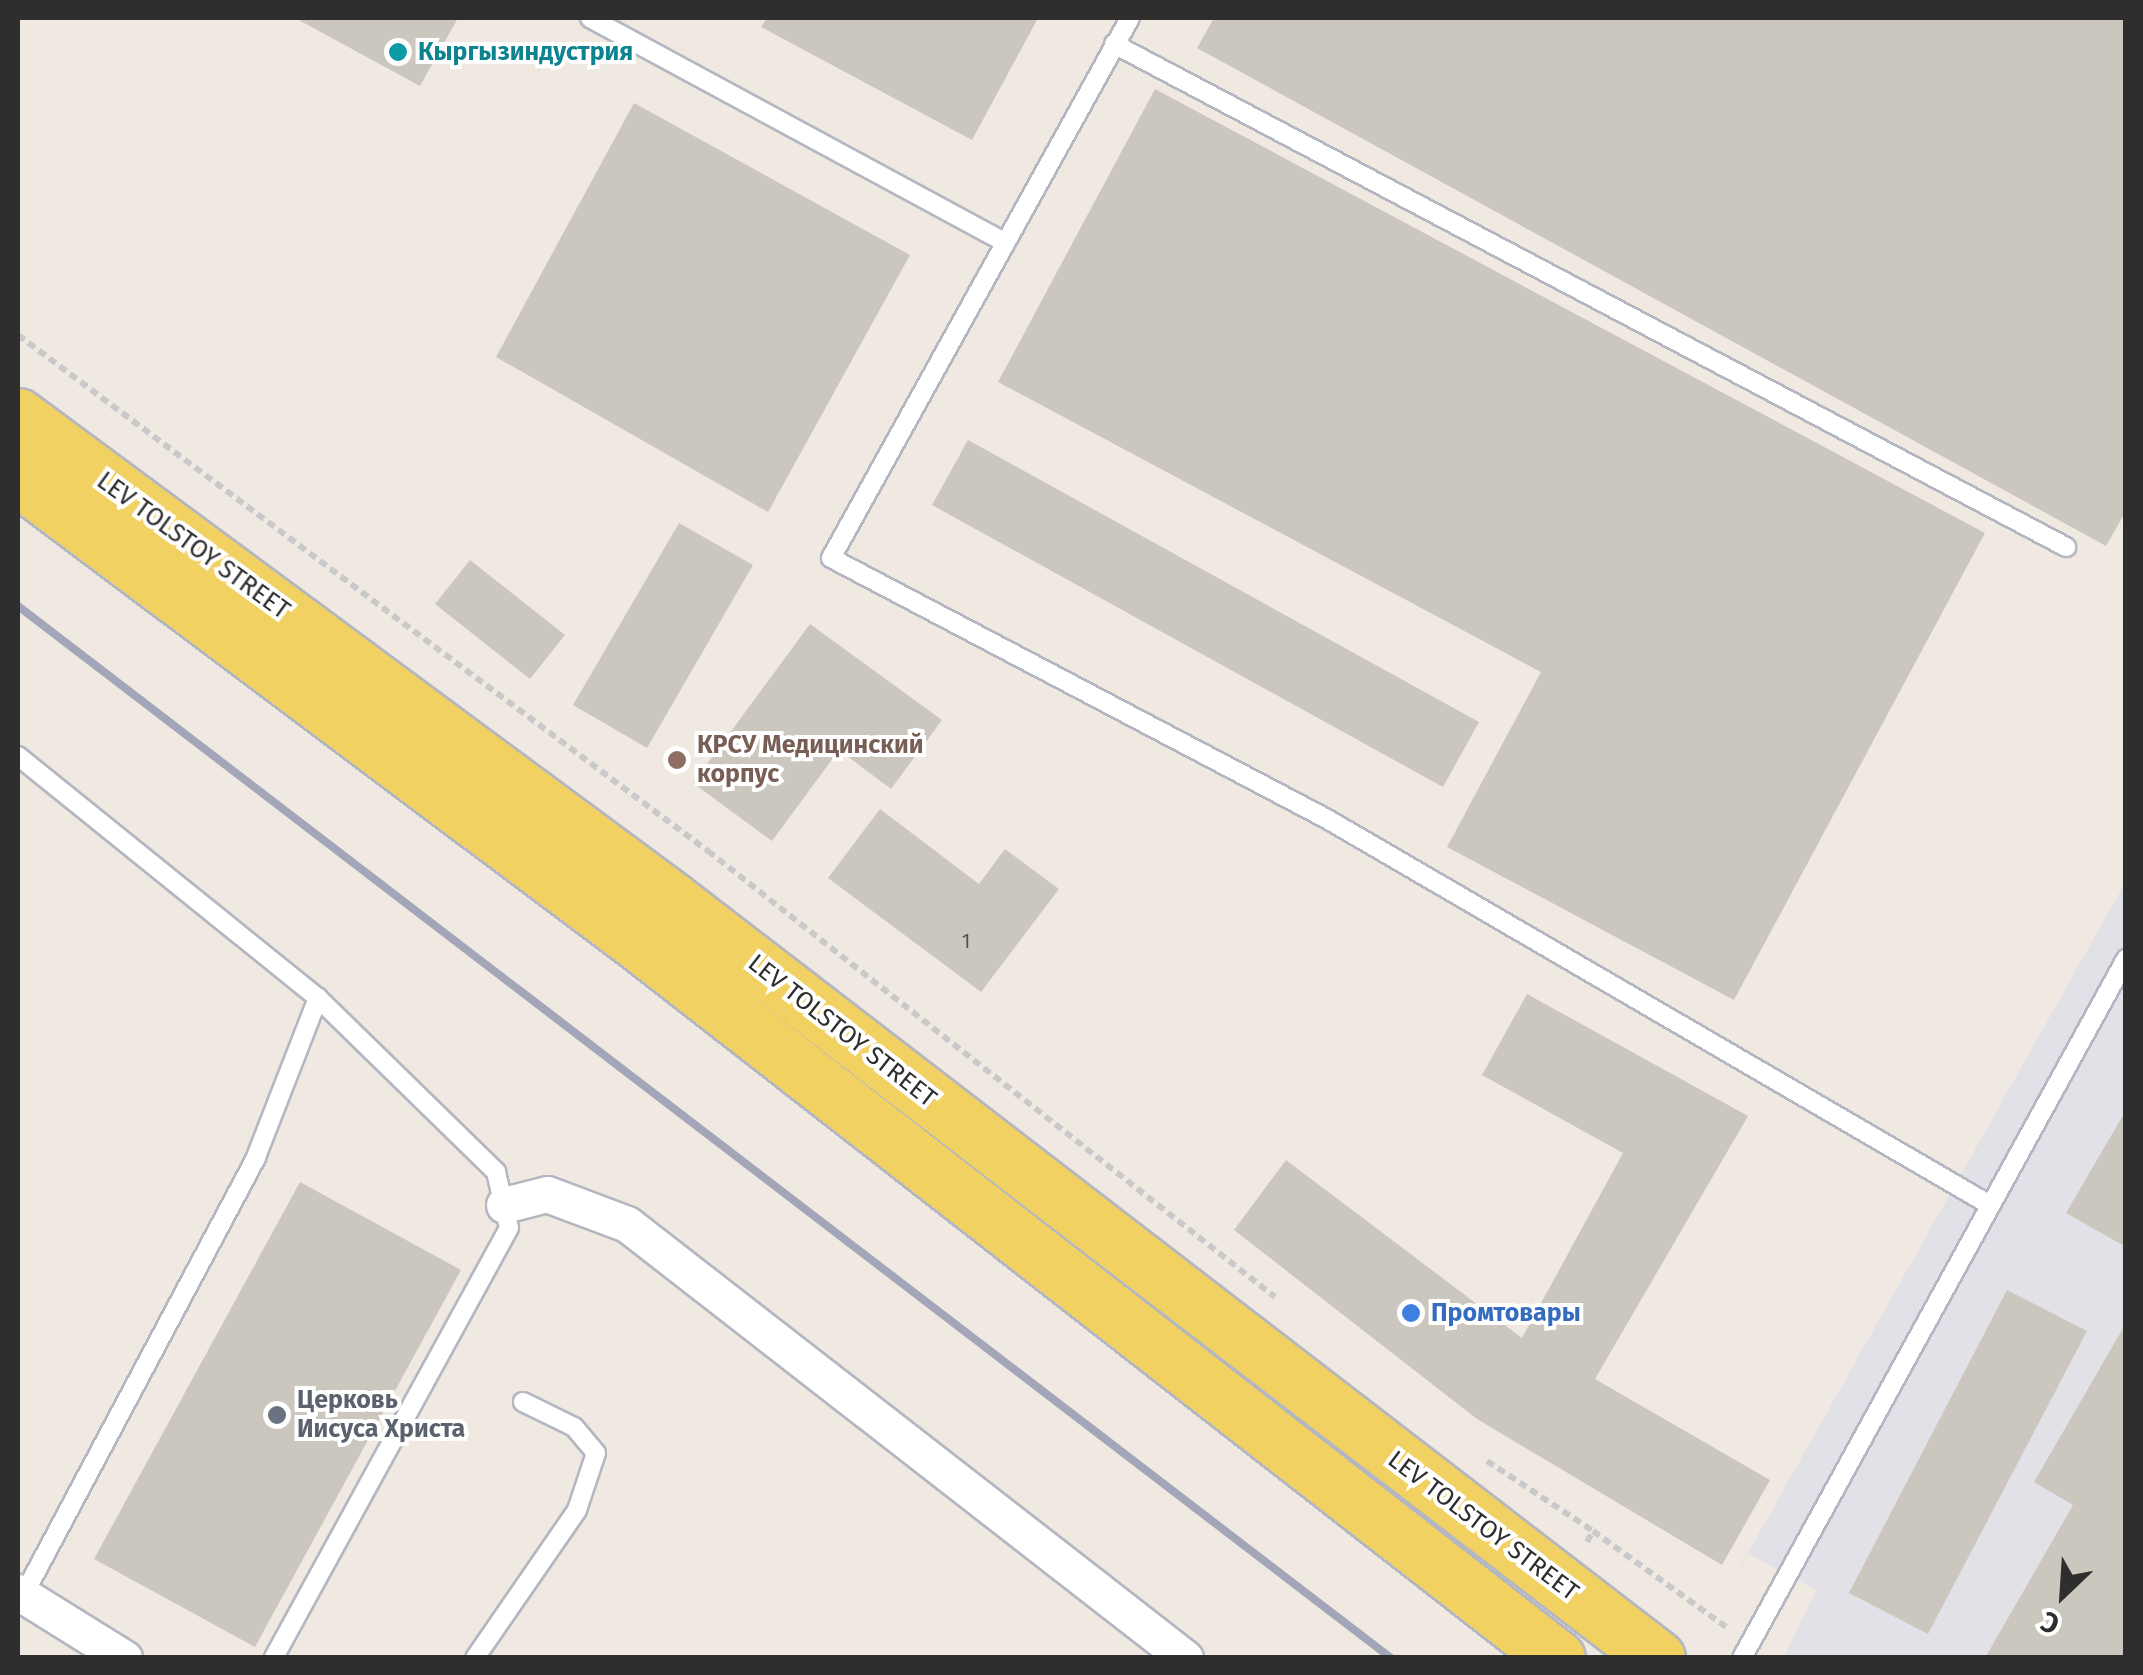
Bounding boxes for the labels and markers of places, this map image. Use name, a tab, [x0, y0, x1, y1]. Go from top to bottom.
place label: Кыргызиндустрия	[418, 37, 633, 67]
marker: Кыргызиндустрия	[387, 41, 409, 63]
place label: КРСУ Медицинский корпус	[697, 731, 923, 790]
marker: КРСУ Медицинский корпус	[666, 749, 688, 771]
place label: Промтовары	[1431, 1298, 1581, 1328]
marker: Промтовары	[1400, 1302, 1422, 1324]
place label: Церковь Иисуса Христа	[297, 1386, 465, 1445]
marker: Церковь Иисуса Христа	[266, 1404, 288, 1426]

